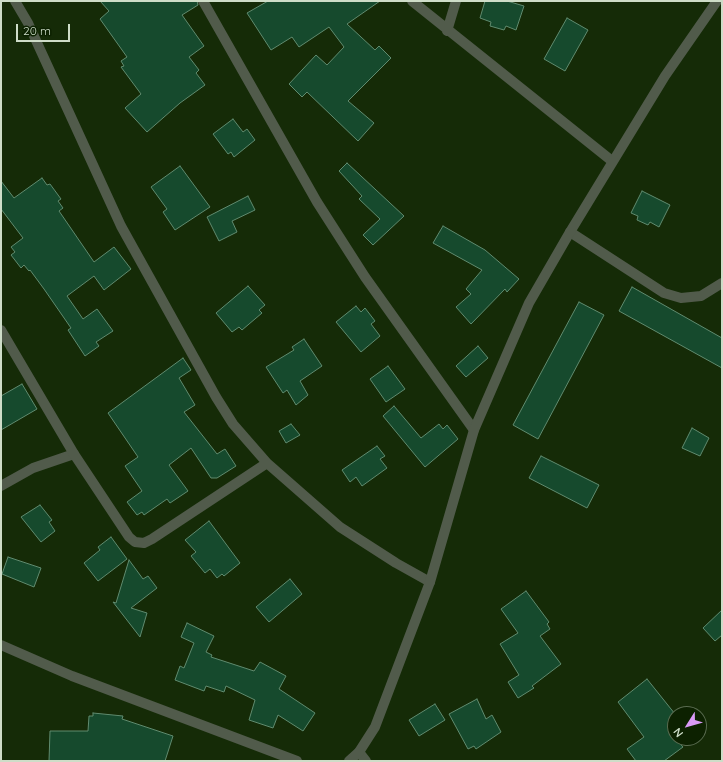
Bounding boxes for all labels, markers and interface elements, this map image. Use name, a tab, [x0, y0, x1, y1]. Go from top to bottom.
scale bar	[18, 16, 72, 42]
text: 20 m	[23, 23, 51, 38]
north arrow	[667, 706, 707, 746]
text: N	[670, 725, 686, 740]

